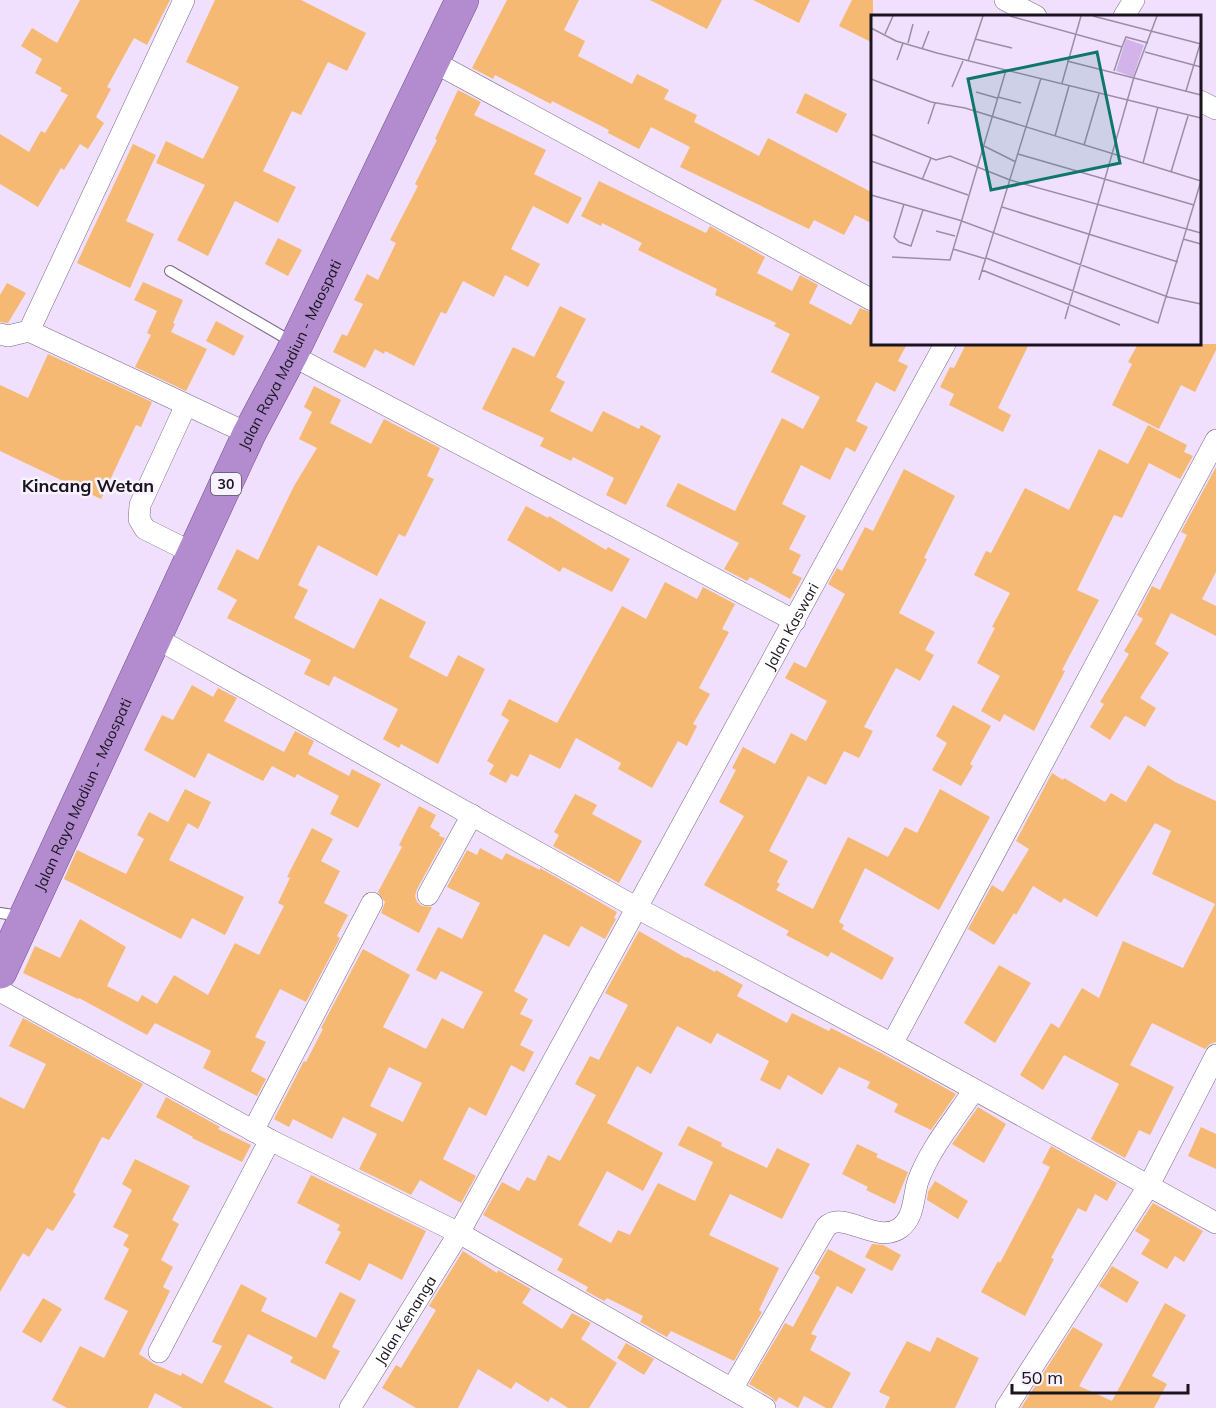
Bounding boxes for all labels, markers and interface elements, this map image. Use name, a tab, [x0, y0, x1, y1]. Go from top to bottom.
inset map	[871, 15, 1201, 345]
street label: Jalan Raya Madiun - Maospati	[234, 256, 345, 453]
road number: 30	[211, 473, 241, 495]
district label: Kincang Wetan	[22, 474, 154, 497]
street label: Jalan Kaswari	[759, 579, 822, 673]
street label: Jalan Raya Madiun - Maospati	[30, 695, 135, 894]
street label: Jalan Kenanga	[370, 1272, 440, 1368]
scale bar	[1012, 1357, 1188, 1395]
text: 50 m	[1021, 1366, 1063, 1389]

